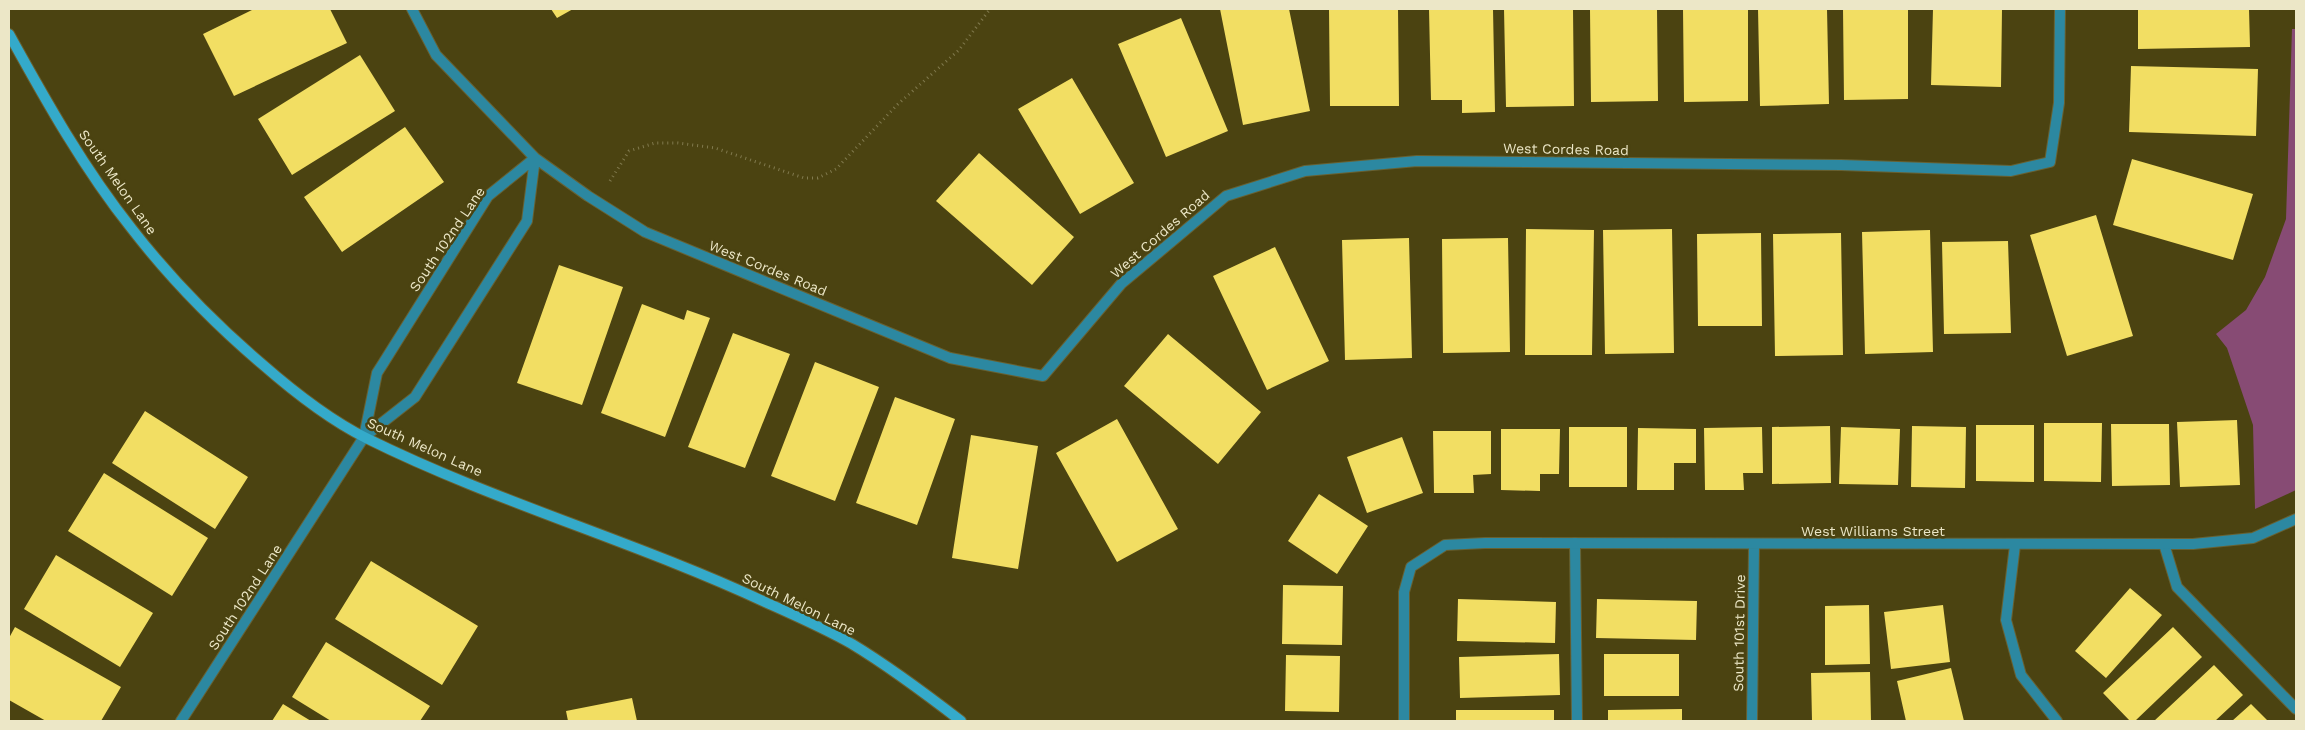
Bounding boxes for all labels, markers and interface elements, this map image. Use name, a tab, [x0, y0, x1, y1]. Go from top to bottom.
street label: South Melon Lane	[76, 126, 160, 238]
street label: West Cordes Road	[1503, 140, 1629, 158]
street label: South 102nd Lane	[406, 184, 488, 294]
street label: West Cordes Road	[1107, 187, 1213, 281]
street label: West Cordes Road	[707, 237, 829, 299]
street label: South Melon Lane	[365, 414, 485, 480]
street label: West Williams Street	[1801, 523, 1945, 539]
street label: South 102nd Lane	[205, 541, 285, 653]
street label: South Melon Lane	[740, 570, 858, 638]
street label: South 101st Drive	[1730, 574, 1748, 692]

